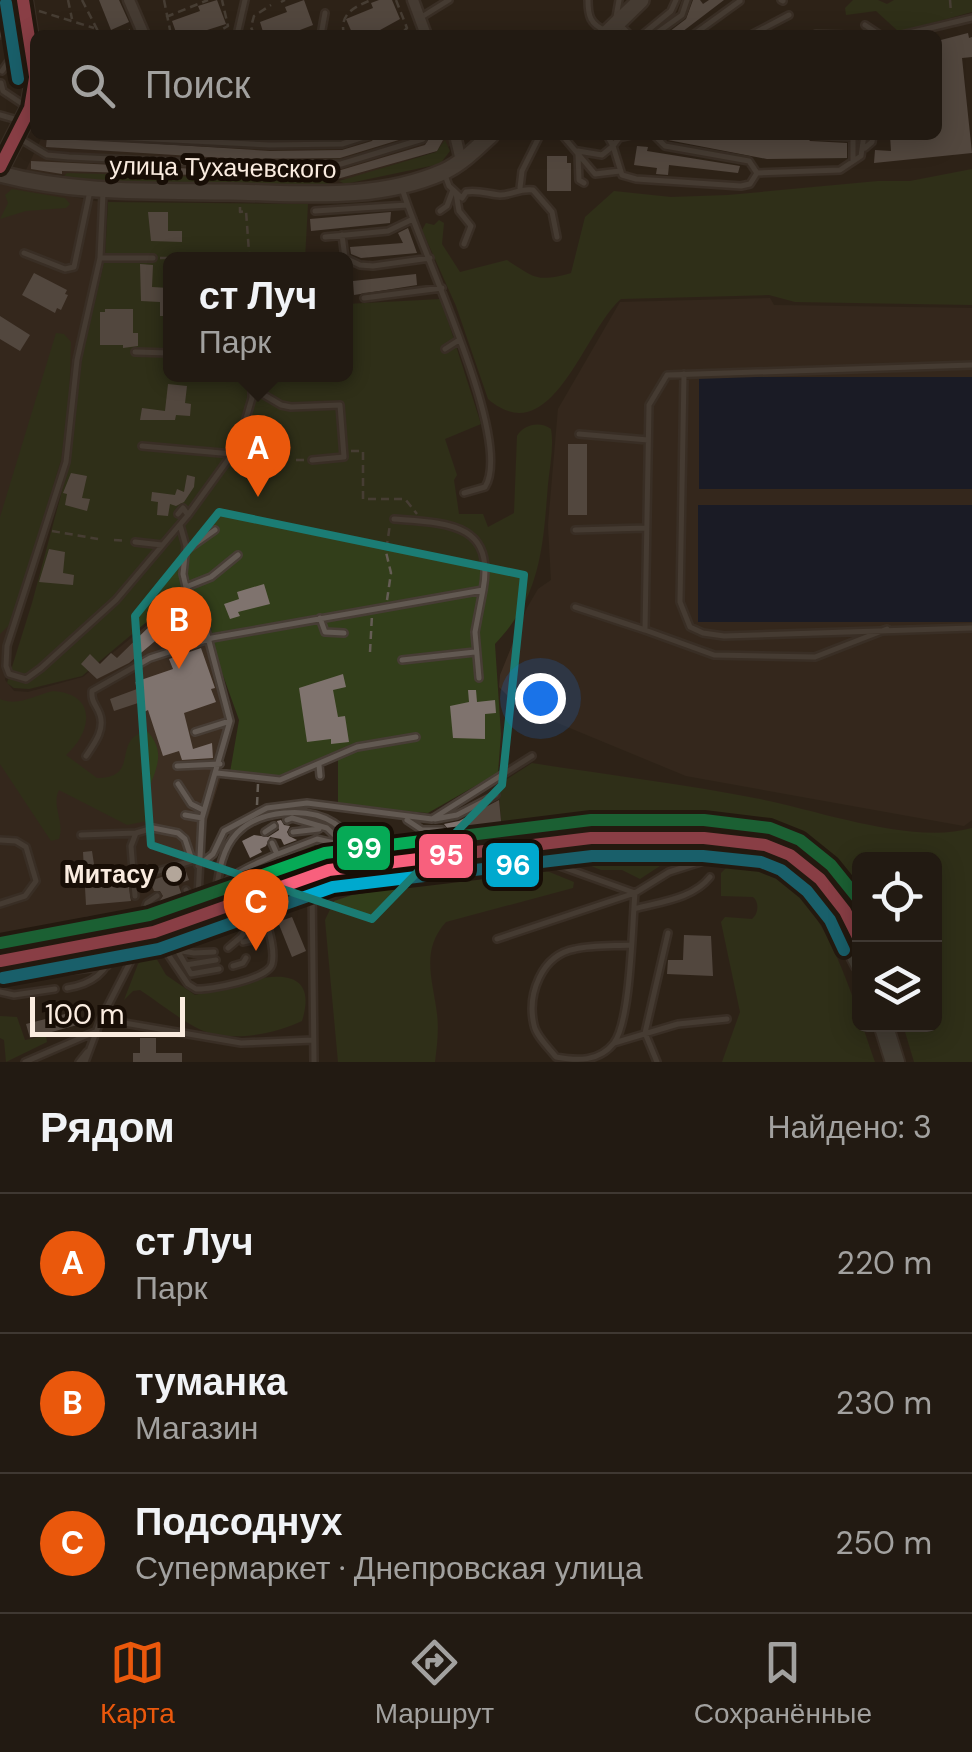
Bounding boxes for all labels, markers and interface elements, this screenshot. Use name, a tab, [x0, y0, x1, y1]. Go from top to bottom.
search box	[30, 30, 942, 140]
icon: search	[65, 58, 120, 113]
text: Поиск	[145, 60, 250, 110]
street label: улица Тухачевского	[109, 149, 337, 186]
popup	[163, 252, 353, 382]
text: ст Луч	[199, 271, 317, 321]
text: Парк	[199, 321, 271, 363]
pin: A	[226, 414, 290, 497]
pin: B	[146, 586, 212, 669]
your location	[515, 673, 566, 724]
line badge: 99	[335, 824, 392, 872]
text: 99	[346, 830, 382, 867]
line badge: 95	[417, 832, 475, 880]
text: 95	[428, 837, 464, 874]
line badge: 96	[484, 841, 541, 889]
text: 96	[495, 847, 531, 884]
map controls	[852, 852, 942, 1032]
button: locate	[852, 852, 942, 942]
place label: Митасу	[64, 858, 154, 891]
marker: Митасу	[163, 863, 185, 885]
pin: C	[224, 868, 288, 951]
button: layers	[852, 942, 942, 1032]
scale bar	[30, 992, 185, 1036]
text: 100 m	[45, 996, 124, 1033]
text: Рядом	[40, 1100, 175, 1155]
text: Найдено: 3	[767, 1106, 932, 1148]
text: ст Луч	[135, 1217, 254, 1267]
text: A	[61, 1242, 84, 1284]
text: 220 m	[837, 1242, 932, 1284]
text: Парк	[135, 1267, 208, 1309]
text: туманка	[135, 1357, 287, 1407]
text: B	[62, 1382, 83, 1424]
text: 230 m	[836, 1382, 932, 1424]
text: Магазин	[135, 1407, 258, 1449]
text: Подсоднух	[135, 1497, 342, 1547]
text: C	[61, 1522, 84, 1564]
text: 250 m	[835, 1522, 932, 1564]
text: Супермаркет · Днепровская улица	[135, 1547, 643, 1589]
tab: Карта	[100, 1635, 175, 1732]
tab: Маршрут	[375, 1635, 494, 1732]
tab: Сохранённые	[694, 1635, 872, 1732]

